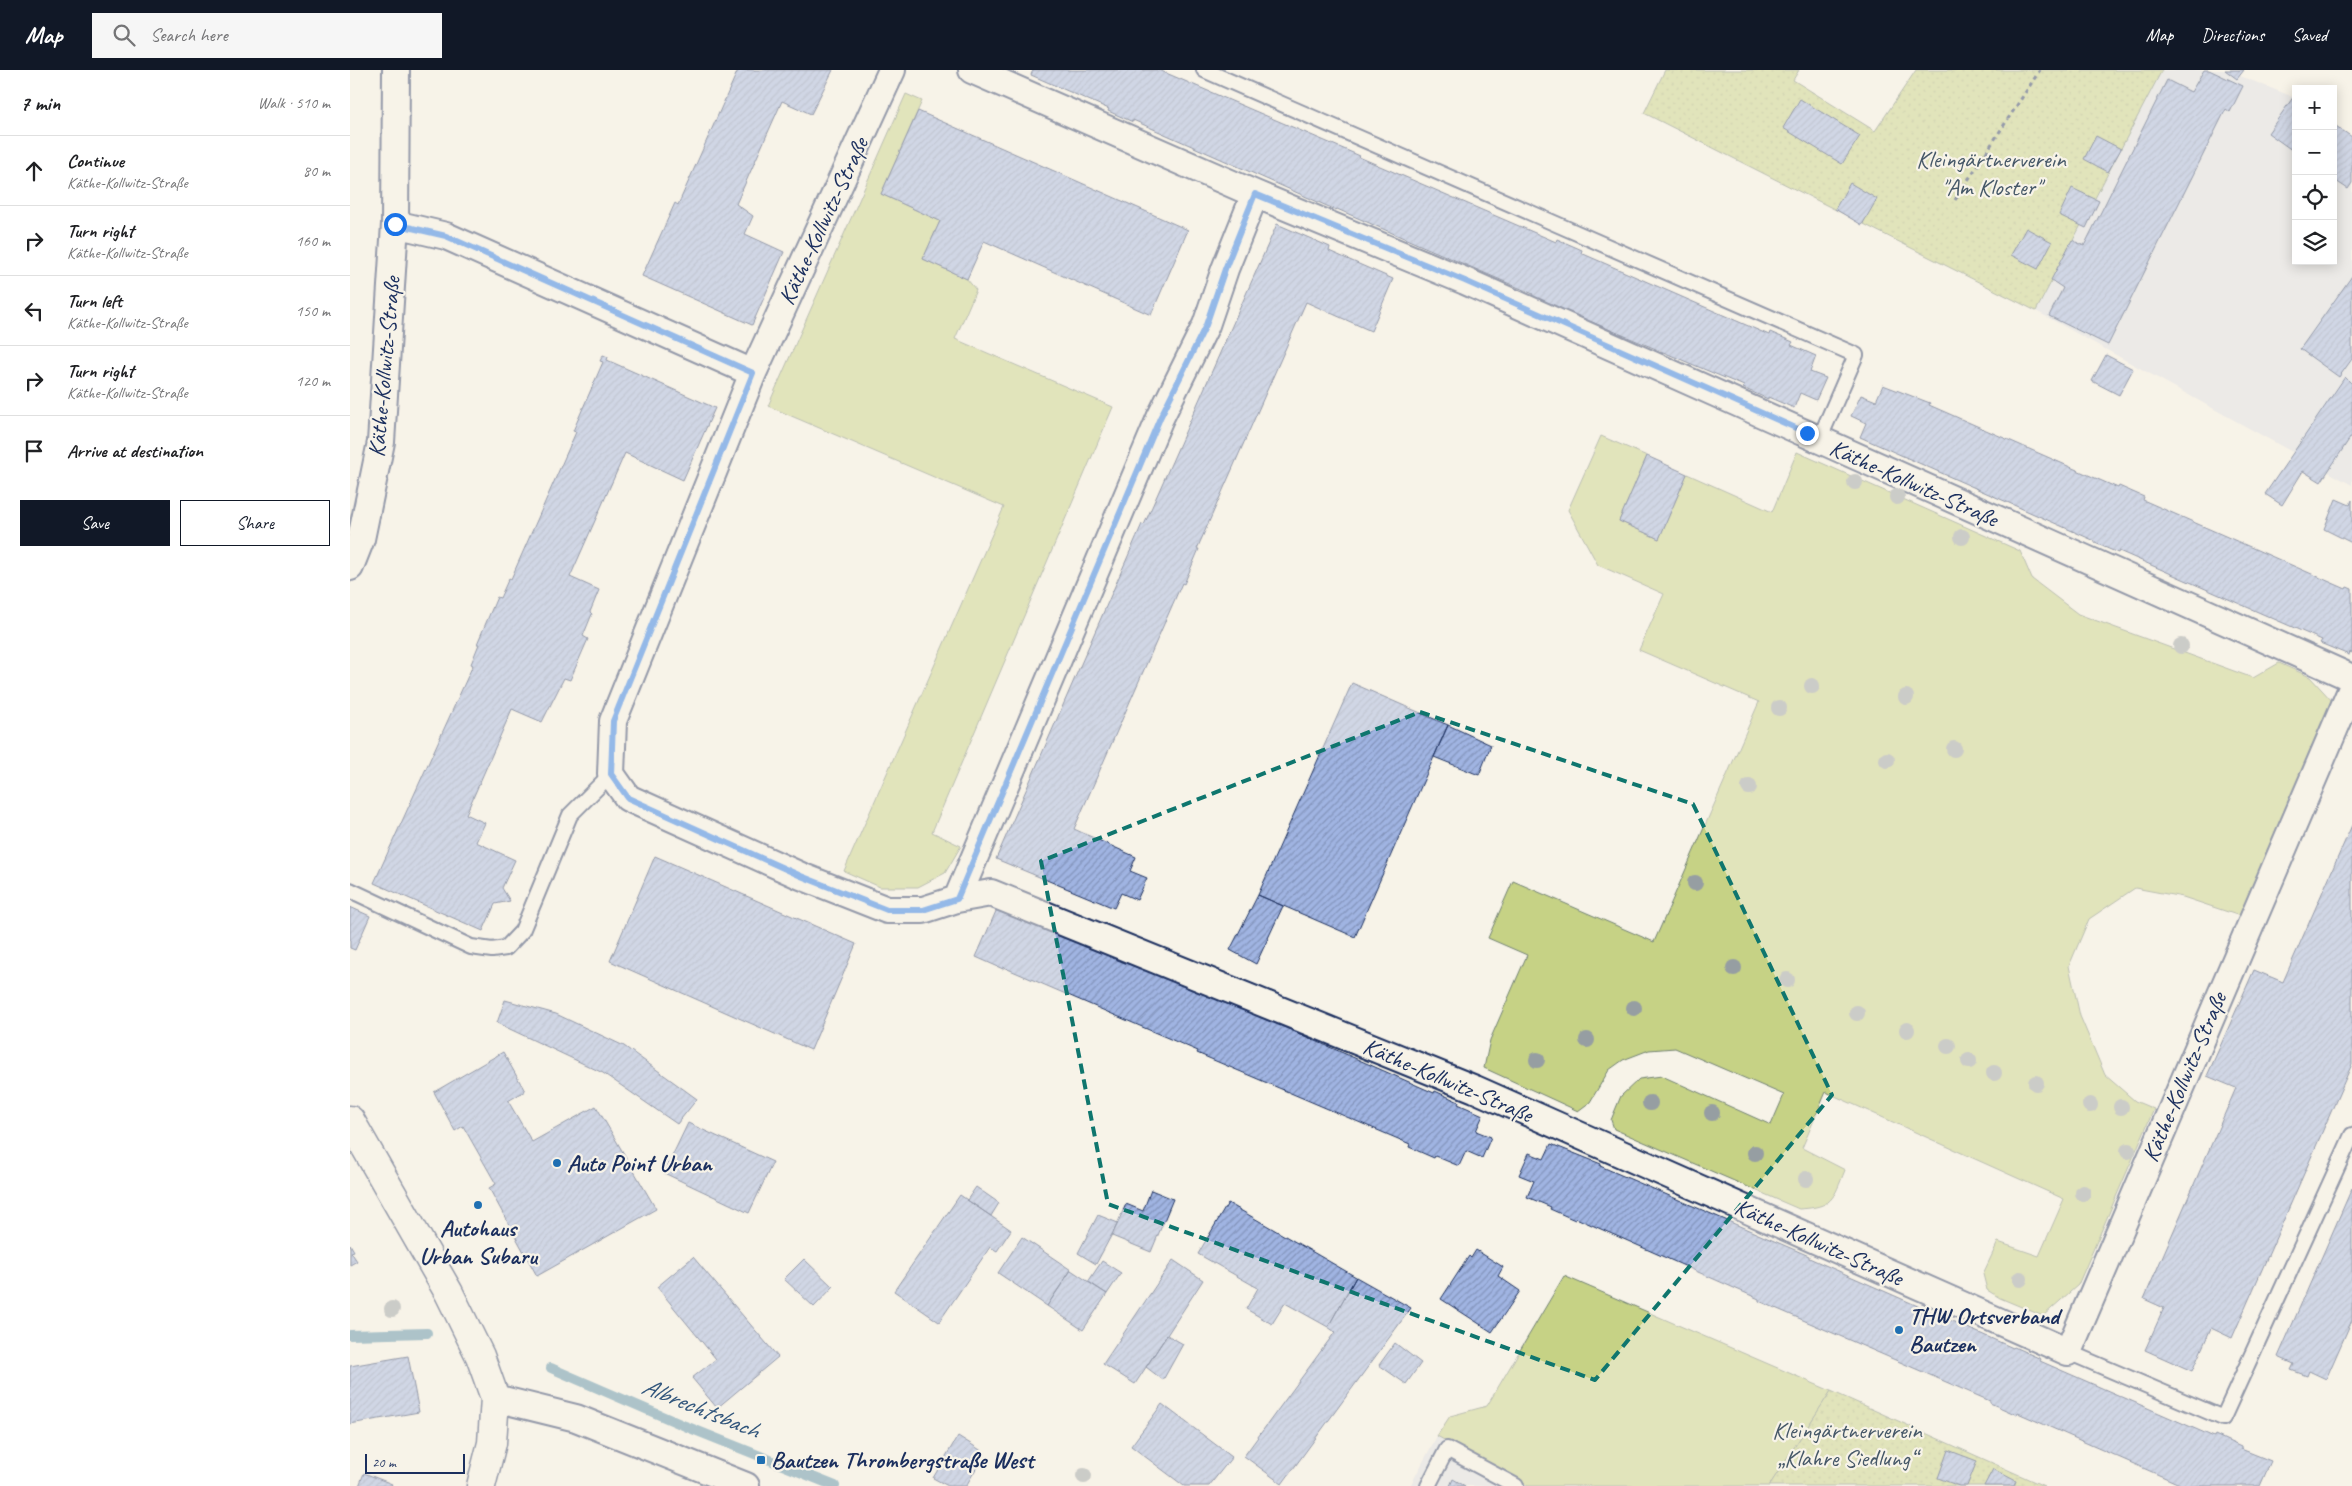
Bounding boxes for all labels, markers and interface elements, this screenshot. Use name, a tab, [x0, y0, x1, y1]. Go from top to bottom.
search box	[92, 13, 442, 58]
text: Map	[25, 20, 62, 50]
icon: search	[110, 21, 138, 49]
text: Search here	[150, 23, 228, 47]
text: Map	[2146, 24, 2173, 46]
text: Directions	[2201, 24, 2264, 46]
text: Saved	[2292, 24, 2327, 46]
map controls	[2292, 85, 2337, 265]
button: +	[2292, 85, 2337, 130]
text: 7 min	[20, 90, 60, 116]
text: Walk · 510 m	[258, 93, 330, 113]
button: −	[2292, 130, 2337, 175]
street label: Käthe-Kollwitz-Straße	[771, 131, 876, 309]
park label: Kleingärtnerverein "Am Kloster"	[1916, 144, 2067, 202]
text: Continue	[67, 149, 124, 173]
icon: ahead	[20, 157, 48, 185]
text: 80 m	[303, 161, 330, 181]
text: Käthe-Kollwitz-Straße	[67, 173, 188, 193]
button: locate	[2292, 175, 2337, 220]
route start	[384, 213, 407, 236]
text: Turn right	[67, 219, 134, 243]
button: layers	[2292, 220, 2337, 265]
icon: right	[20, 227, 48, 255]
text: 160 m	[296, 231, 330, 251]
text: Käthe-Kollwitz-Straße	[67, 243, 188, 263]
street label: Käthe-Kollwitz-Straße	[361, 273, 407, 458]
text: Turn left	[67, 289, 122, 313]
icon: left	[20, 297, 48, 325]
text: 150 m	[296, 301, 330, 321]
text: Käthe-Kollwitz-Straße	[67, 313, 188, 333]
text: Turn right	[67, 359, 134, 383]
icon: right	[20, 367, 48, 395]
text: 120 m	[296, 371, 330, 391]
text: Käthe-Kollwitz-Straße	[67, 383, 188, 403]
route end	[1796, 422, 1819, 445]
street label: Käthe-Kollwitz-Straße	[1825, 432, 2005, 534]
icon: arrive	[20, 437, 48, 465]
text: Arrive at destination	[67, 439, 203, 463]
button: Save	[20, 500, 170, 546]
button: Share	[180, 500, 330, 546]
street label: Käthe-Kollwitz-Straße	[2135, 986, 2234, 1166]
street label: Käthe-Kollwitz-Straße	[1359, 1031, 1539, 1130]
place label: Auto Point Urban	[567, 1148, 714, 1178]
marker: Auto Point Urban	[551, 1157, 563, 1169]
street label: Käthe-Kollwitz-Straße	[1730, 1191, 1910, 1293]
marker: Autohaus Urban Subaru	[472, 1199, 484, 1211]
place label: Autohaus Urban Subaru	[419, 1213, 539, 1271]
place label: THW Ortsverband Bautzen	[1909, 1301, 2063, 1359]
marker: THW Ortsverband Bautzen	[1893, 1324, 1905, 1336]
water label: Albrechtsbach	[637, 1370, 766, 1447]
park label: Kleingärtnerverein „Klahre Siedlung“	[1772, 1415, 1923, 1473]
place label: Bautzen Thrombergstraße West	[771, 1445, 1036, 1475]
scale bar	[365, 1451, 465, 1474]
text: 20 m	[372, 1454, 396, 1471]
marker: Bautzen Thrombergstraße West	[755, 1454, 767, 1466]

